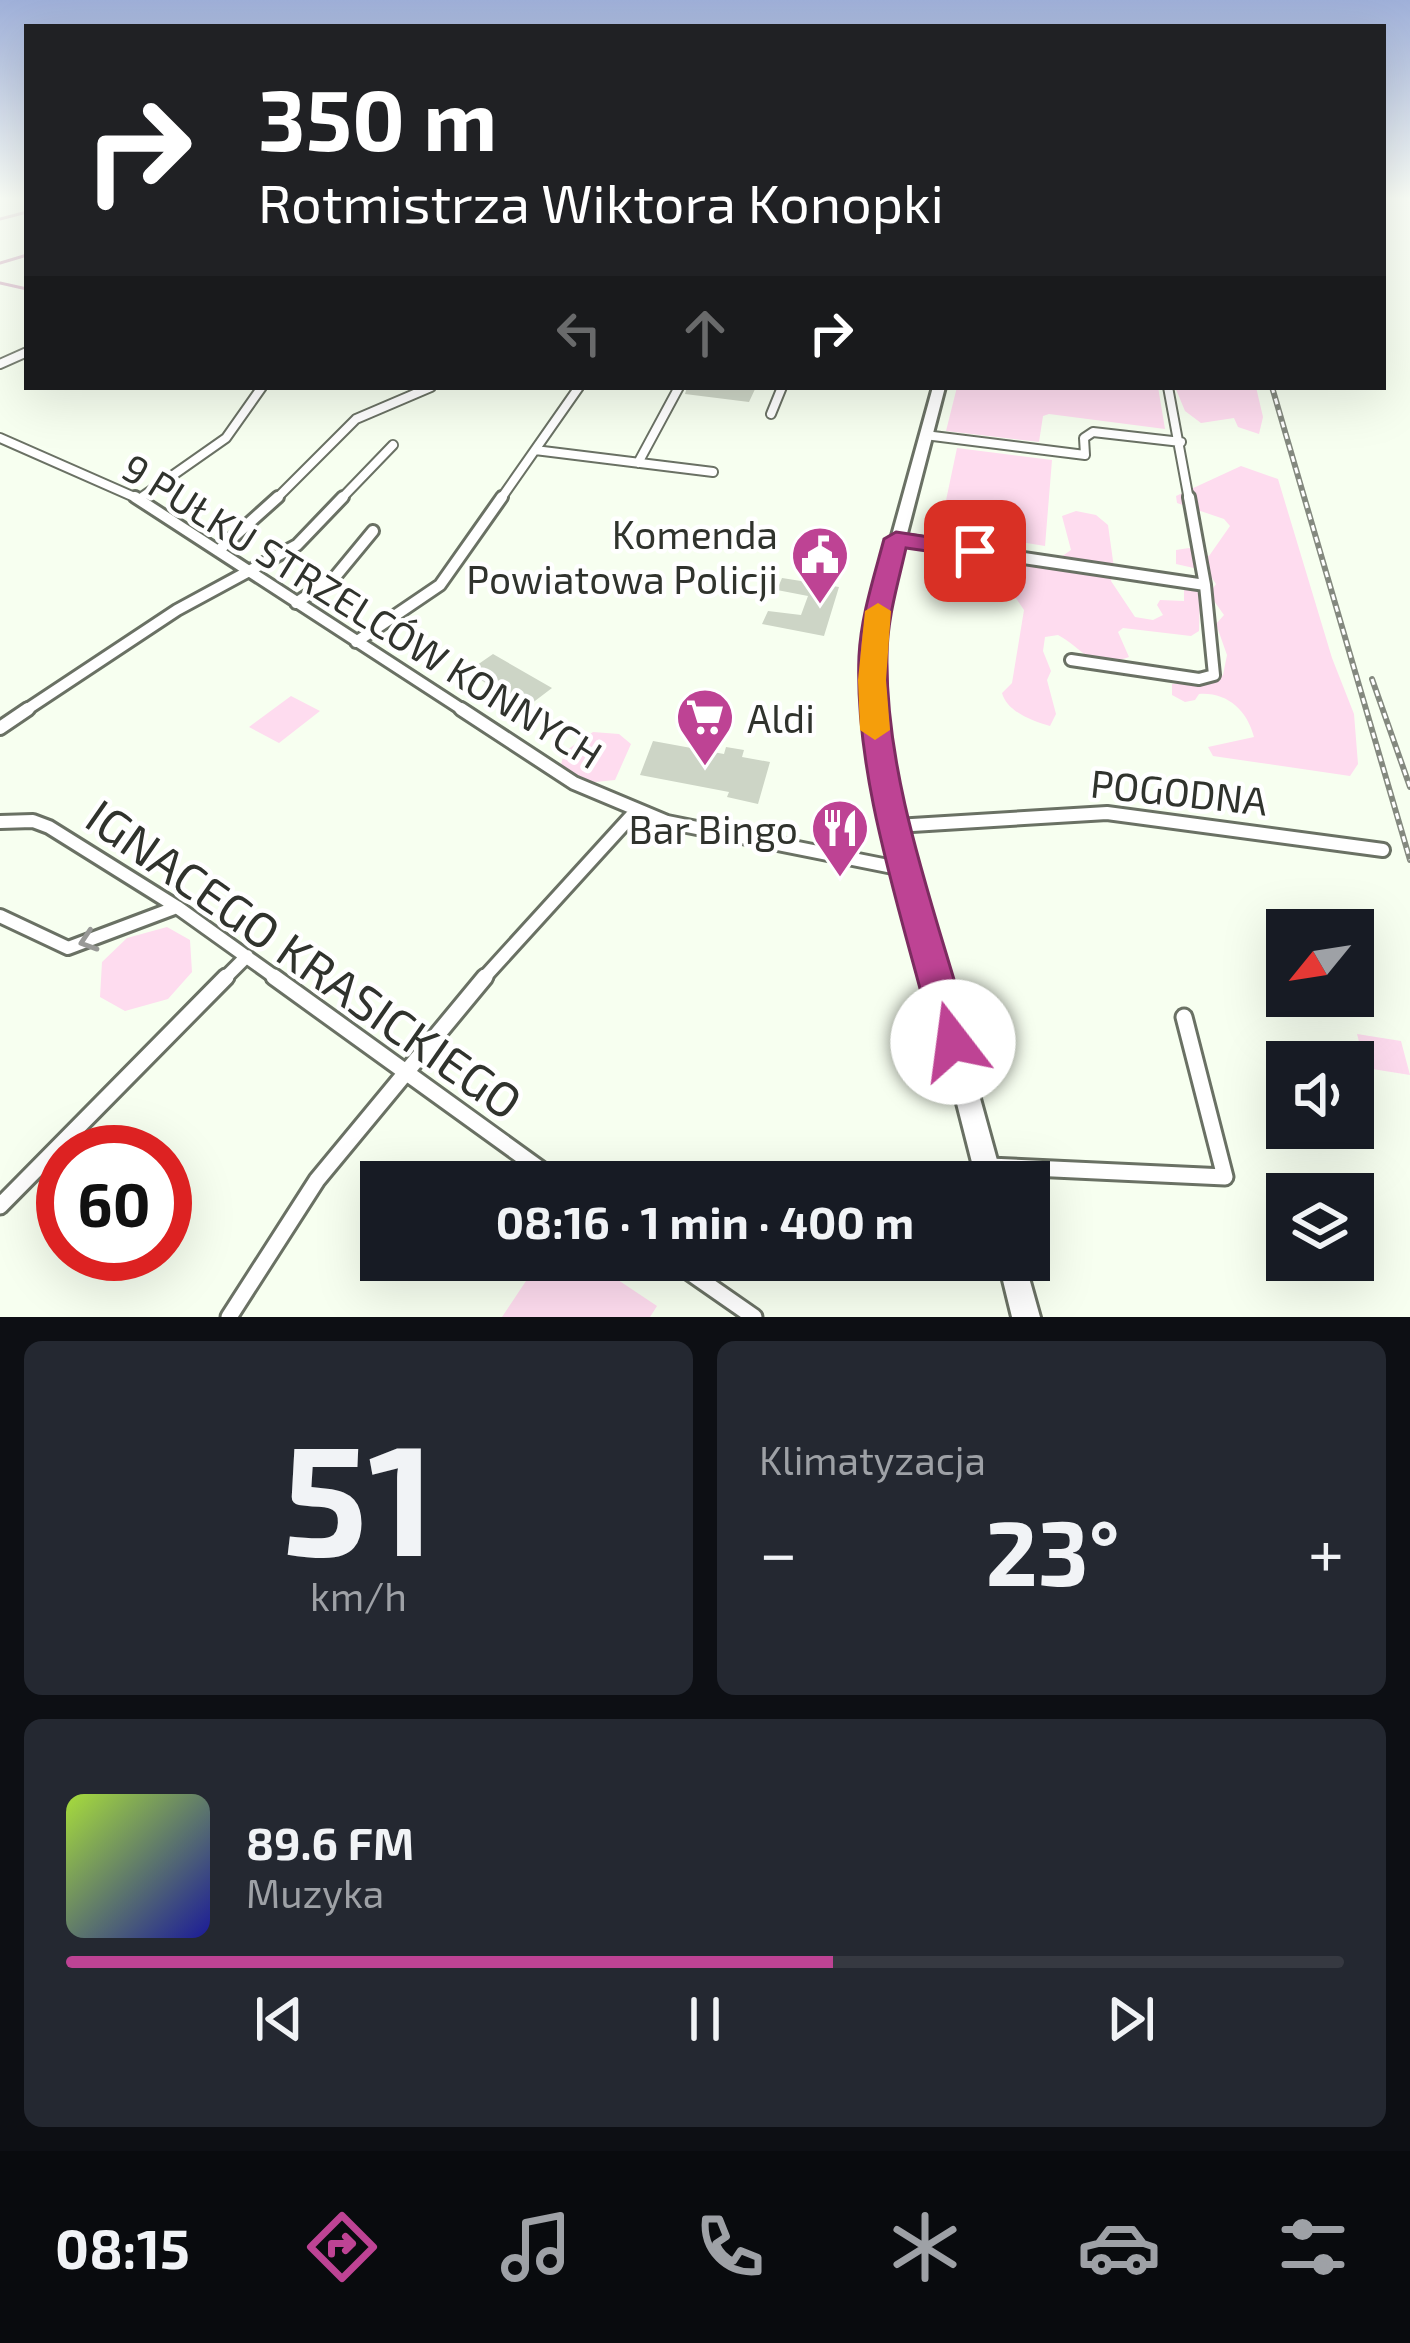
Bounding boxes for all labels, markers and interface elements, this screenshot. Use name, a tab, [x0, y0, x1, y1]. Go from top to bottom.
text: 350 m	[258, 67, 497, 168]
icon: right	[60, 72, 216, 228]
text: Rotmistrza Wiktora Konopki	[258, 169, 944, 234]
icon: left	[546, 300, 612, 366]
icon: ahead	[672, 300, 738, 366]
icon: right	[798, 300, 864, 366]
street label: 9 PUŁKU STRZELCÓW KONNYCH	[115, 443, 611, 777]
pin	[924, 500, 1026, 602]
place label: Komenda Powiatowa Policji	[466, 510, 778, 602]
icon: arrive	[942, 518, 1008, 584]
public building icon: Komenda Powiatowa Policji	[789, 524, 851, 606]
supermarket icon: Aldi	[674, 686, 736, 768]
place label: Aldi	[747, 694, 815, 741]
street label: POGODNA	[1088, 758, 1270, 824]
street label: IGNACEGO KRASICKIEGO	[76, 786, 534, 1130]
restaurant icon: Bar Bingo	[809, 797, 871, 879]
place label: Bar Bingo	[629, 805, 798, 852]
north arrow	[1266, 909, 1374, 1017]
map controls	[1266, 909, 1374, 1281]
one-way arrow	[78, 927, 99, 952]
position arrow	[890, 979, 1016, 1105]
button: sound	[1266, 1041, 1374, 1149]
speed limit sign: 60	[36, 1125, 192, 1281]
button: layers	[1266, 1173, 1374, 1281]
text: 08:16 · 1 min · 400 m	[496, 1194, 914, 1248]
text: 51	[282, 1400, 435, 1587]
text: Klimatyzacja	[759, 1436, 986, 1483]
text: 23°	[985, 1496, 1120, 1604]
text: −	[759, 1511, 798, 1590]
text: +	[1308, 1511, 1344, 1590]
text: km/h	[310, 1572, 407, 1619]
text: 89.6 FM	[246, 1815, 414, 1869]
text: Muzyka	[246, 1869, 384, 1916]
icon: previous	[246, 1986, 312, 2052]
icon: pause	[672, 1986, 738, 2052]
icon: next	[1098, 1986, 1164, 2052]
icon: directions	[300, 2205, 384, 2289]
icon: music	[494, 2205, 578, 2289]
icon: phone	[688, 2205, 772, 2289]
icon: climate	[883, 2205, 967, 2289]
icon: car	[1077, 2205, 1161, 2289]
icon: filters	[1271, 2205, 1355, 2289]
text: 08:15	[55, 2215, 190, 2280]

